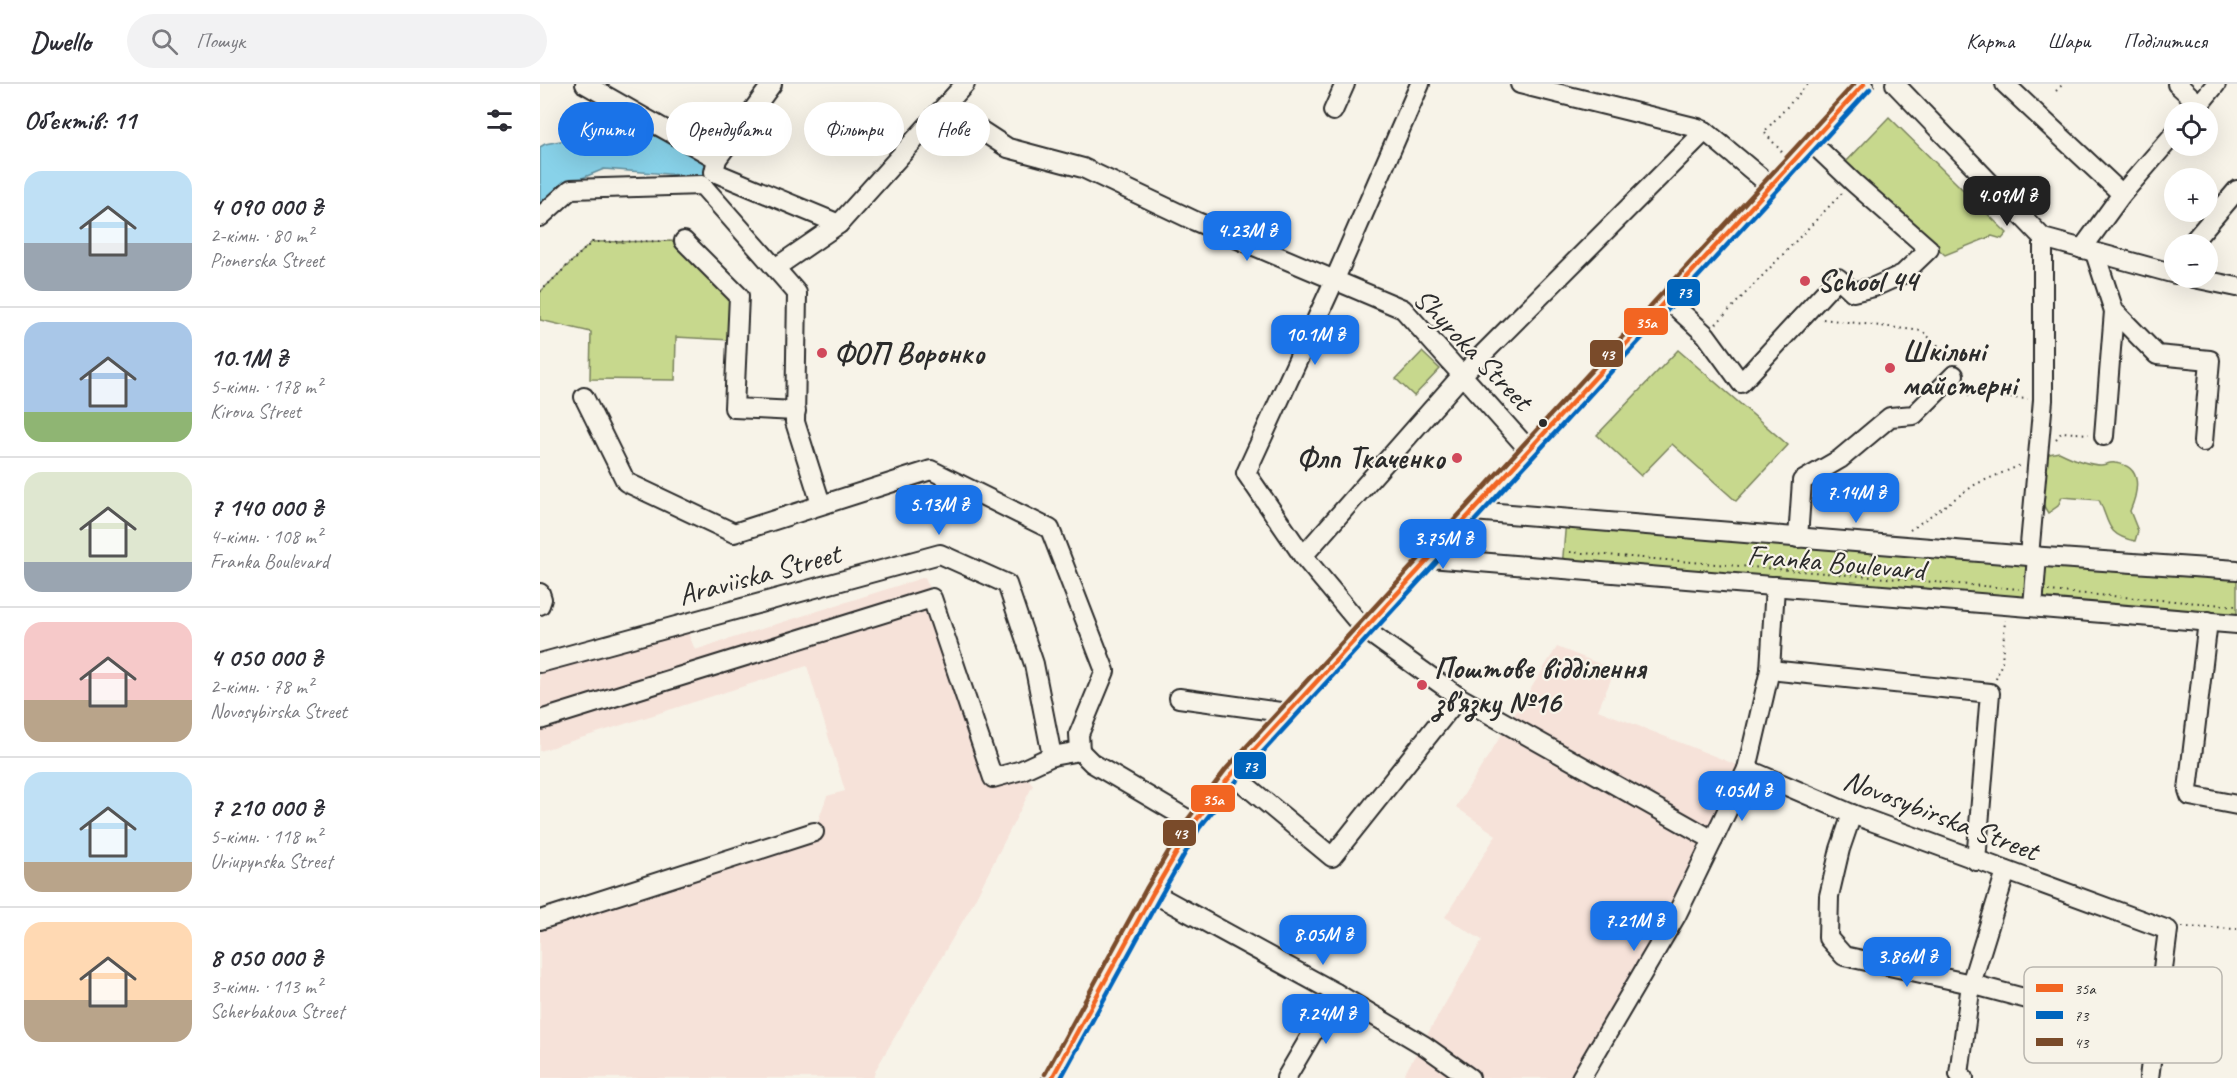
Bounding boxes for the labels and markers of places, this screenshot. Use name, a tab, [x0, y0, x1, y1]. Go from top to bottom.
pin: 4.09M ₴	[1952, 176, 2062, 227]
pin: 4.23M ₴	[1192, 211, 1302, 262]
place label: School 44	[1817, 262, 1921, 300]
marker: School 44	[1798, 274, 1812, 288]
pin: 10.1M ₴	[1260, 315, 1370, 366]
place label: Шкільні майстерні	[1902, 332, 2021, 404]
place label: ФОП Воронко	[834, 334, 987, 372]
marker: ФОП Воронко	[815, 346, 829, 360]
marker: Шкільні майстерні	[1883, 361, 1897, 375]
unlabelled marker	[1537, 417, 1549, 429]
place label: Флп Ткаченко	[1297, 439, 1447, 477]
marker: Флп Ткаченко	[1450, 451, 1464, 465]
pin: 7.14M ₴	[1801, 473, 1911, 524]
pin: 5.13M ₴	[884, 485, 994, 536]
pin: 3.75M ₴	[1388, 519, 1498, 570]
place label: Поштове відділення зв'язку №16	[1431, 649, 1648, 722]
marker: Поштове відділення зв'язку №16	[1415, 678, 1429, 692]
pin: 4.05M ₴	[1687, 771, 1797, 822]
pin: 7.21M ₴	[1579, 901, 1689, 952]
pin: 8.05M ₴	[1268, 915, 1378, 966]
pin: 3.86M ₴	[1852, 937, 1962, 988]
pin: 7.24M ₴	[1271, 994, 1381, 1045]

